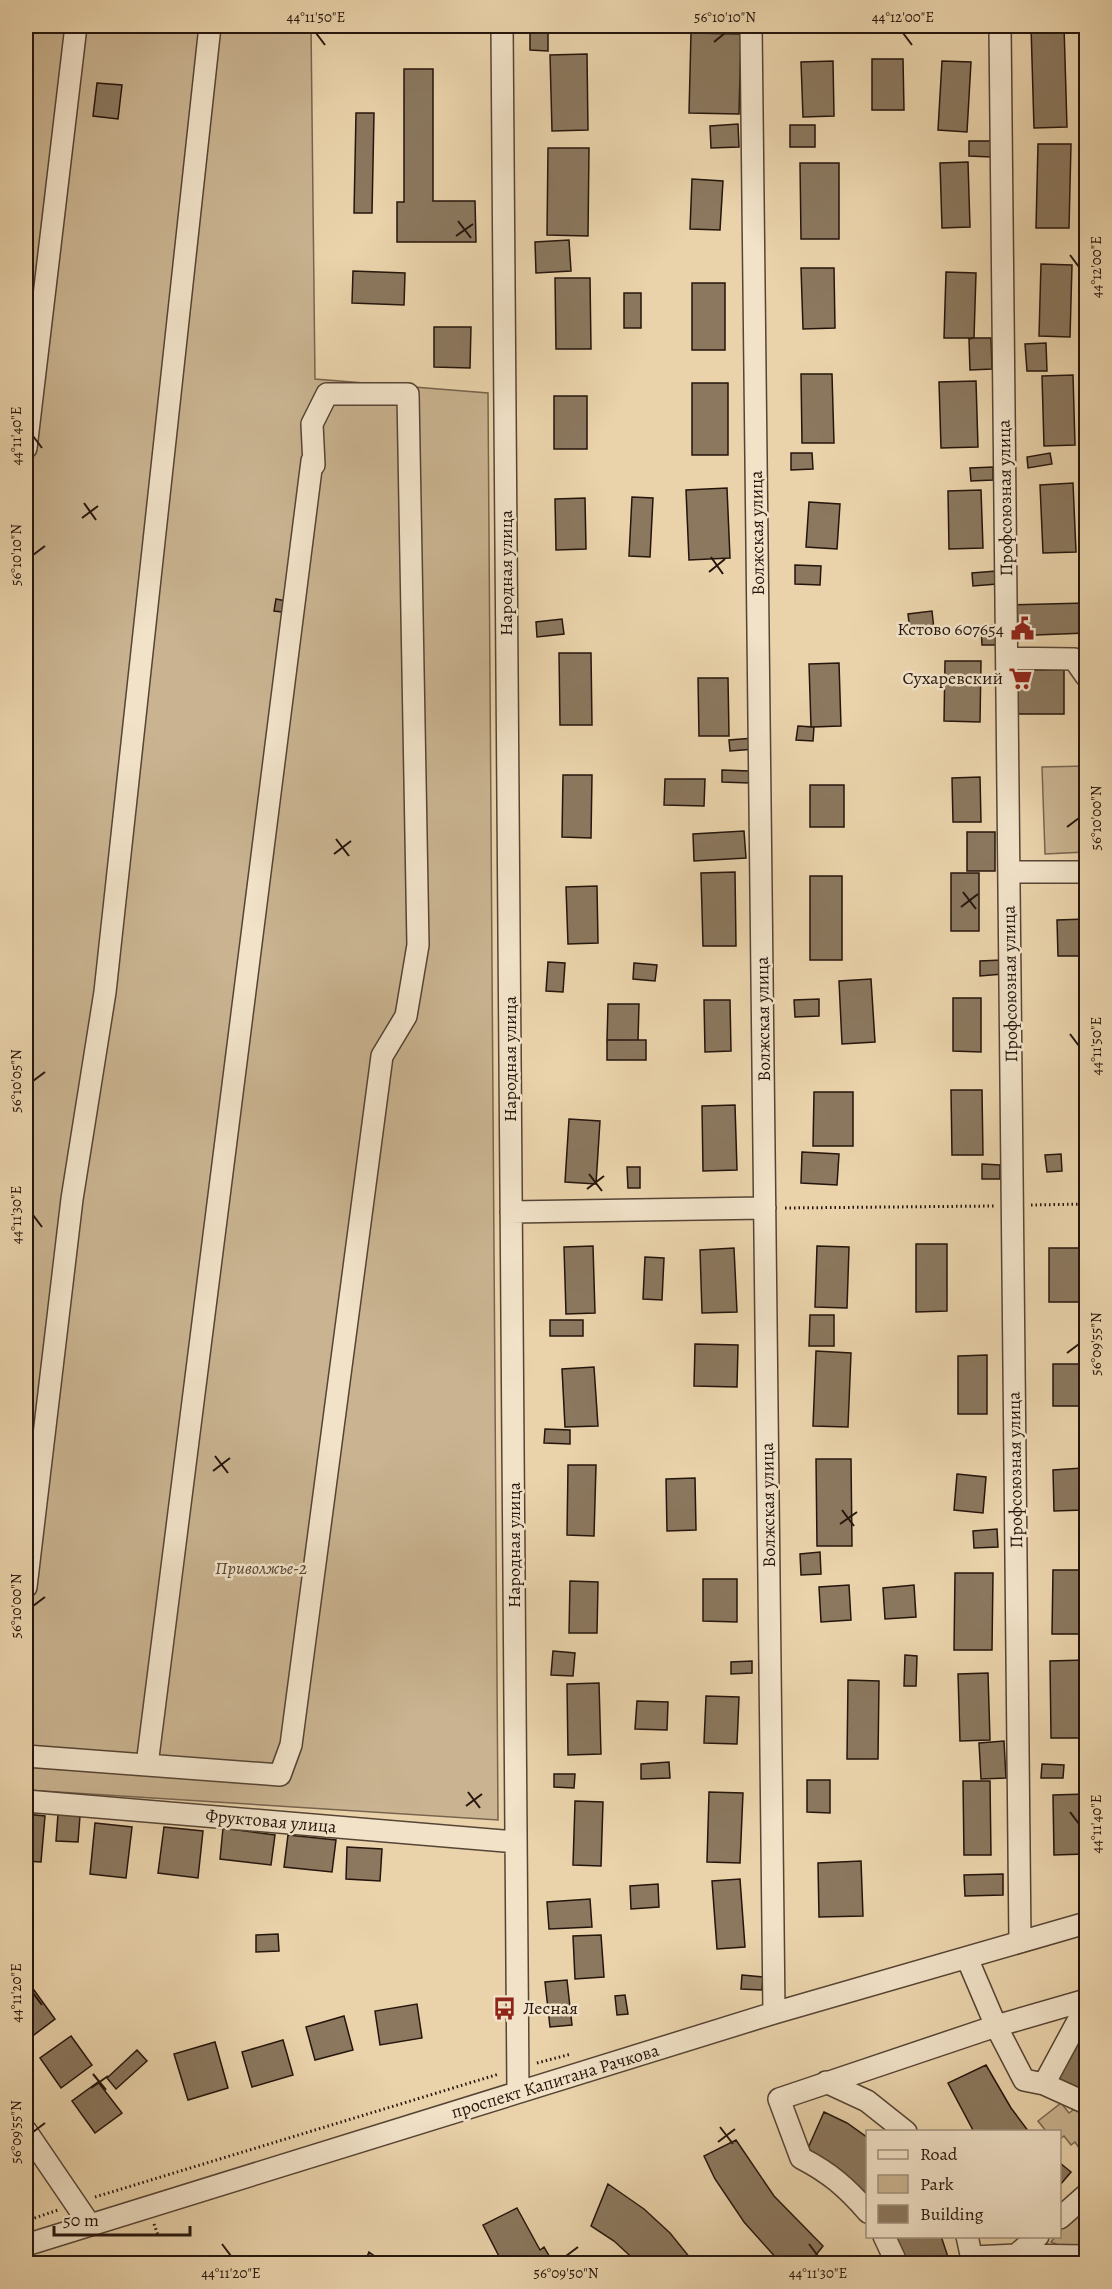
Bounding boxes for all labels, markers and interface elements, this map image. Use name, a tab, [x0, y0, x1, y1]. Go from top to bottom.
text: 44°11'50"E	[287, 7, 345, 27]
text: 56°10'10"N	[694, 7, 756, 27]
text: 44°12'00"E	[872, 7, 934, 27]
text: 44°12'00"E	[1086, 236, 1106, 298]
text: 44°11'40"E	[6, 406, 26, 466]
street label: Профсоюзная улица	[992, 419, 1018, 577]
street label: Волжская улица	[744, 470, 770, 596]
street label: Народная улица	[494, 509, 518, 636]
text: 56°10'10"N	[6, 524, 26, 586]
public building icon: Кстово 607654	[1009, 616, 1035, 642]
place label: Кстово 607654	[897, 617, 1004, 641]
supermarket icon: Сухаревский	[1008, 665, 1034, 691]
place label: Сухаревский	[903, 666, 1003, 690]
text: 56°10'00"N	[1086, 785, 1106, 850]
street label: Профсоюзная улица	[997, 905, 1023, 1063]
street label: Волжская улица	[750, 956, 776, 1082]
street label: Народная улица	[498, 995, 522, 1122]
text: 44°11'50"E	[1086, 1017, 1106, 1075]
text: 56°10'05"N	[6, 1049, 26, 1113]
text: 44°11'30"E	[6, 1186, 26, 1244]
text: 56°09'55"N	[1086, 1312, 1106, 1376]
street label: Профсоюзная улица	[1002, 1391, 1028, 1549]
street label: Волжская улица	[755, 1442, 781, 1568]
street label: Народная улица	[502, 1481, 526, 1608]
park label: Приволжье-2	[215, 1556, 307, 1580]
text: 56°10'00"N	[6, 1573, 26, 1638]
text: 44°11'40"E	[1086, 1794, 1106, 1854]
street label: Фруктовая улица	[204, 1803, 338, 1839]
text: 44°11'20"E	[6, 1963, 26, 2023]
bus stop icon: Лесная	[492, 1995, 518, 2021]
place label: Лесная	[523, 1996, 578, 2020]
street label: проспект Капитана Рачкова	[448, 2038, 663, 2124]
text: 56°09'55"N	[6, 2100, 26, 2164]
legend	[866, 2130, 1061, 2238]
text: Road	[920, 2142, 958, 2166]
text: Park	[920, 2172, 954, 2196]
scale bar	[54, 2199, 190, 2237]
text: Building	[920, 2202, 984, 2226]
text: 50 m	[63, 2208, 99, 2232]
text: 44°11'20"E	[201, 2263, 261, 2283]
text: 56°09'50"N	[533, 2263, 599, 2283]
text: 44°11'30"E	[789, 2263, 847, 2283]

